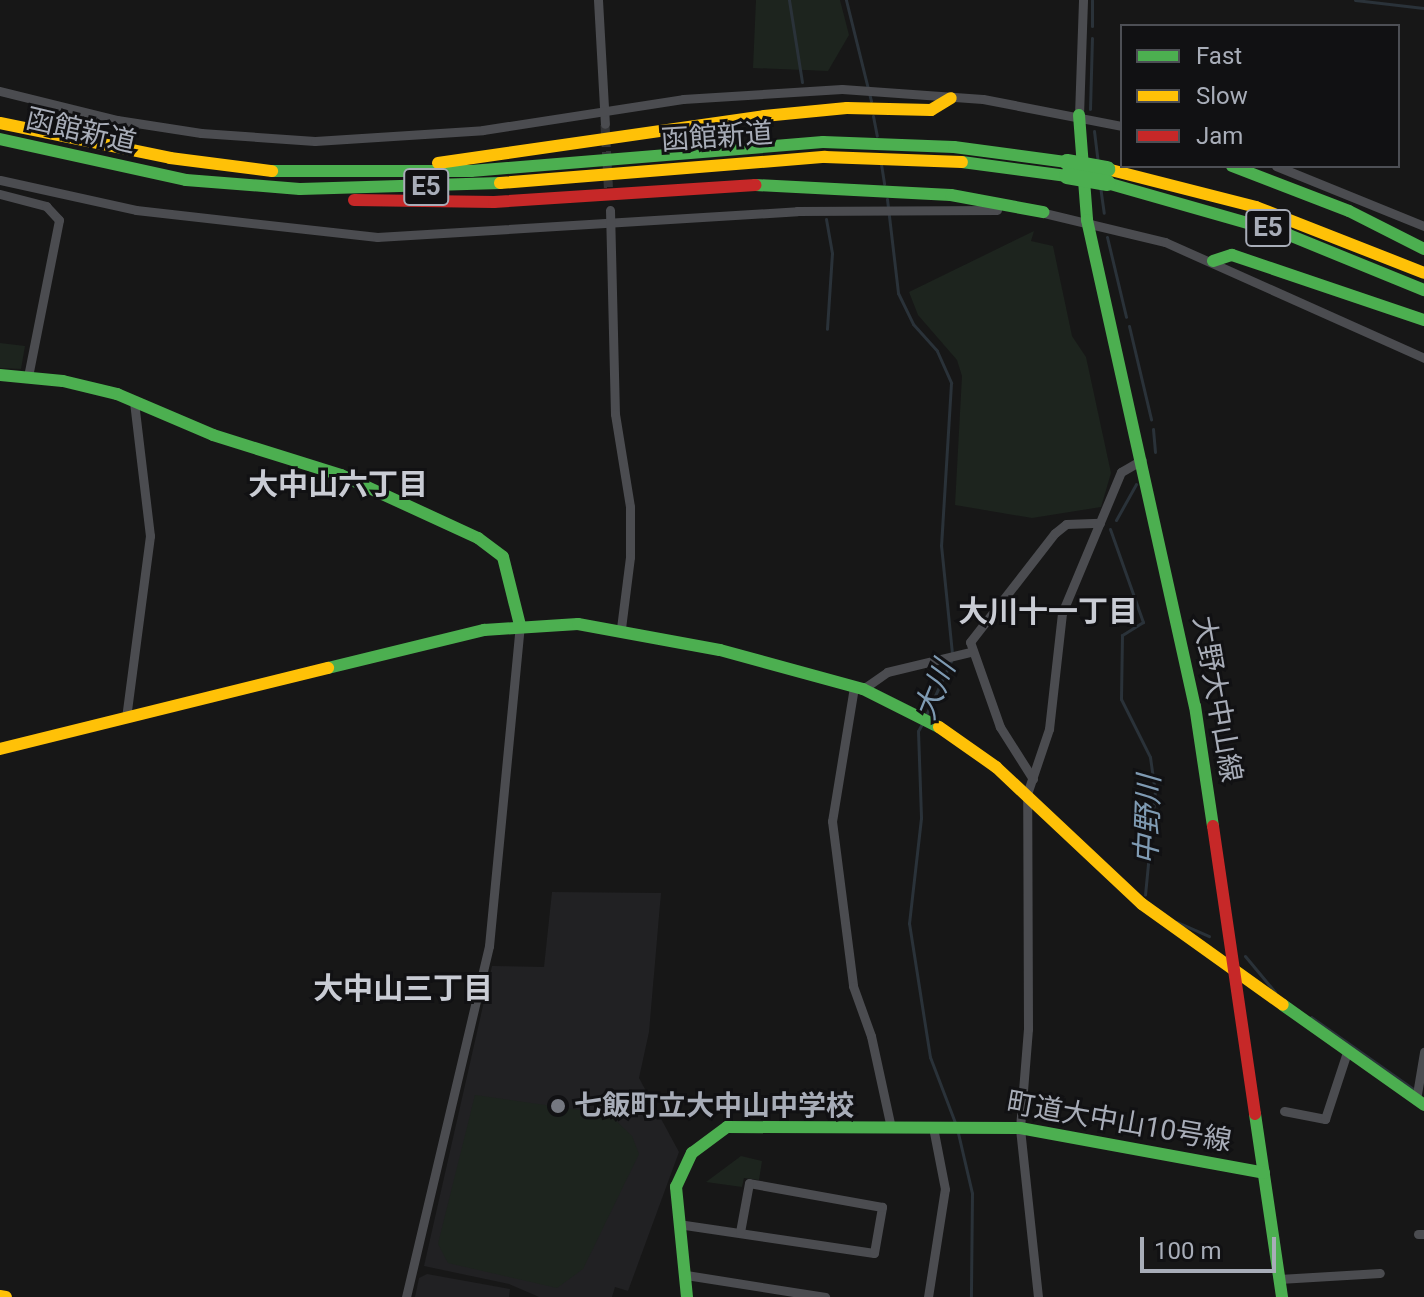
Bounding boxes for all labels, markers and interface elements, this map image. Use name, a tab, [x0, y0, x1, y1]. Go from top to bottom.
legend	[1120, 24, 1400, 168]
text: Fast	[1196, 42, 1242, 70]
text: Slow	[1196, 82, 1248, 110]
street label: 函館新道	[23, 102, 139, 160]
street label: 函館新道	[660, 116, 774, 158]
text: Jam	[1196, 122, 1243, 150]
road number: E5	[402, 165, 450, 209]
road number: E5	[1244, 206, 1292, 250]
district label: 大中山六丁目	[248, 467, 428, 503]
district label: 大川十一丁目	[958, 594, 1138, 630]
street label: 大野大中山線	[1186, 613, 1248, 785]
water label: 大川	[907, 655, 963, 725]
water label: 中野川	[1128, 774, 1168, 866]
district label: 大中山三丁目	[313, 971, 493, 1007]
street label: 町道大中山10号線	[1004, 1086, 1234, 1158]
place label: 七飯町立大中山中学校	[574, 1089, 854, 1123]
marker: 七飯町立大中山中学校	[549, 1097, 567, 1115]
scale bar	[1144, 1221, 1280, 1271]
text: 100 m	[1154, 1237, 1221, 1265]

